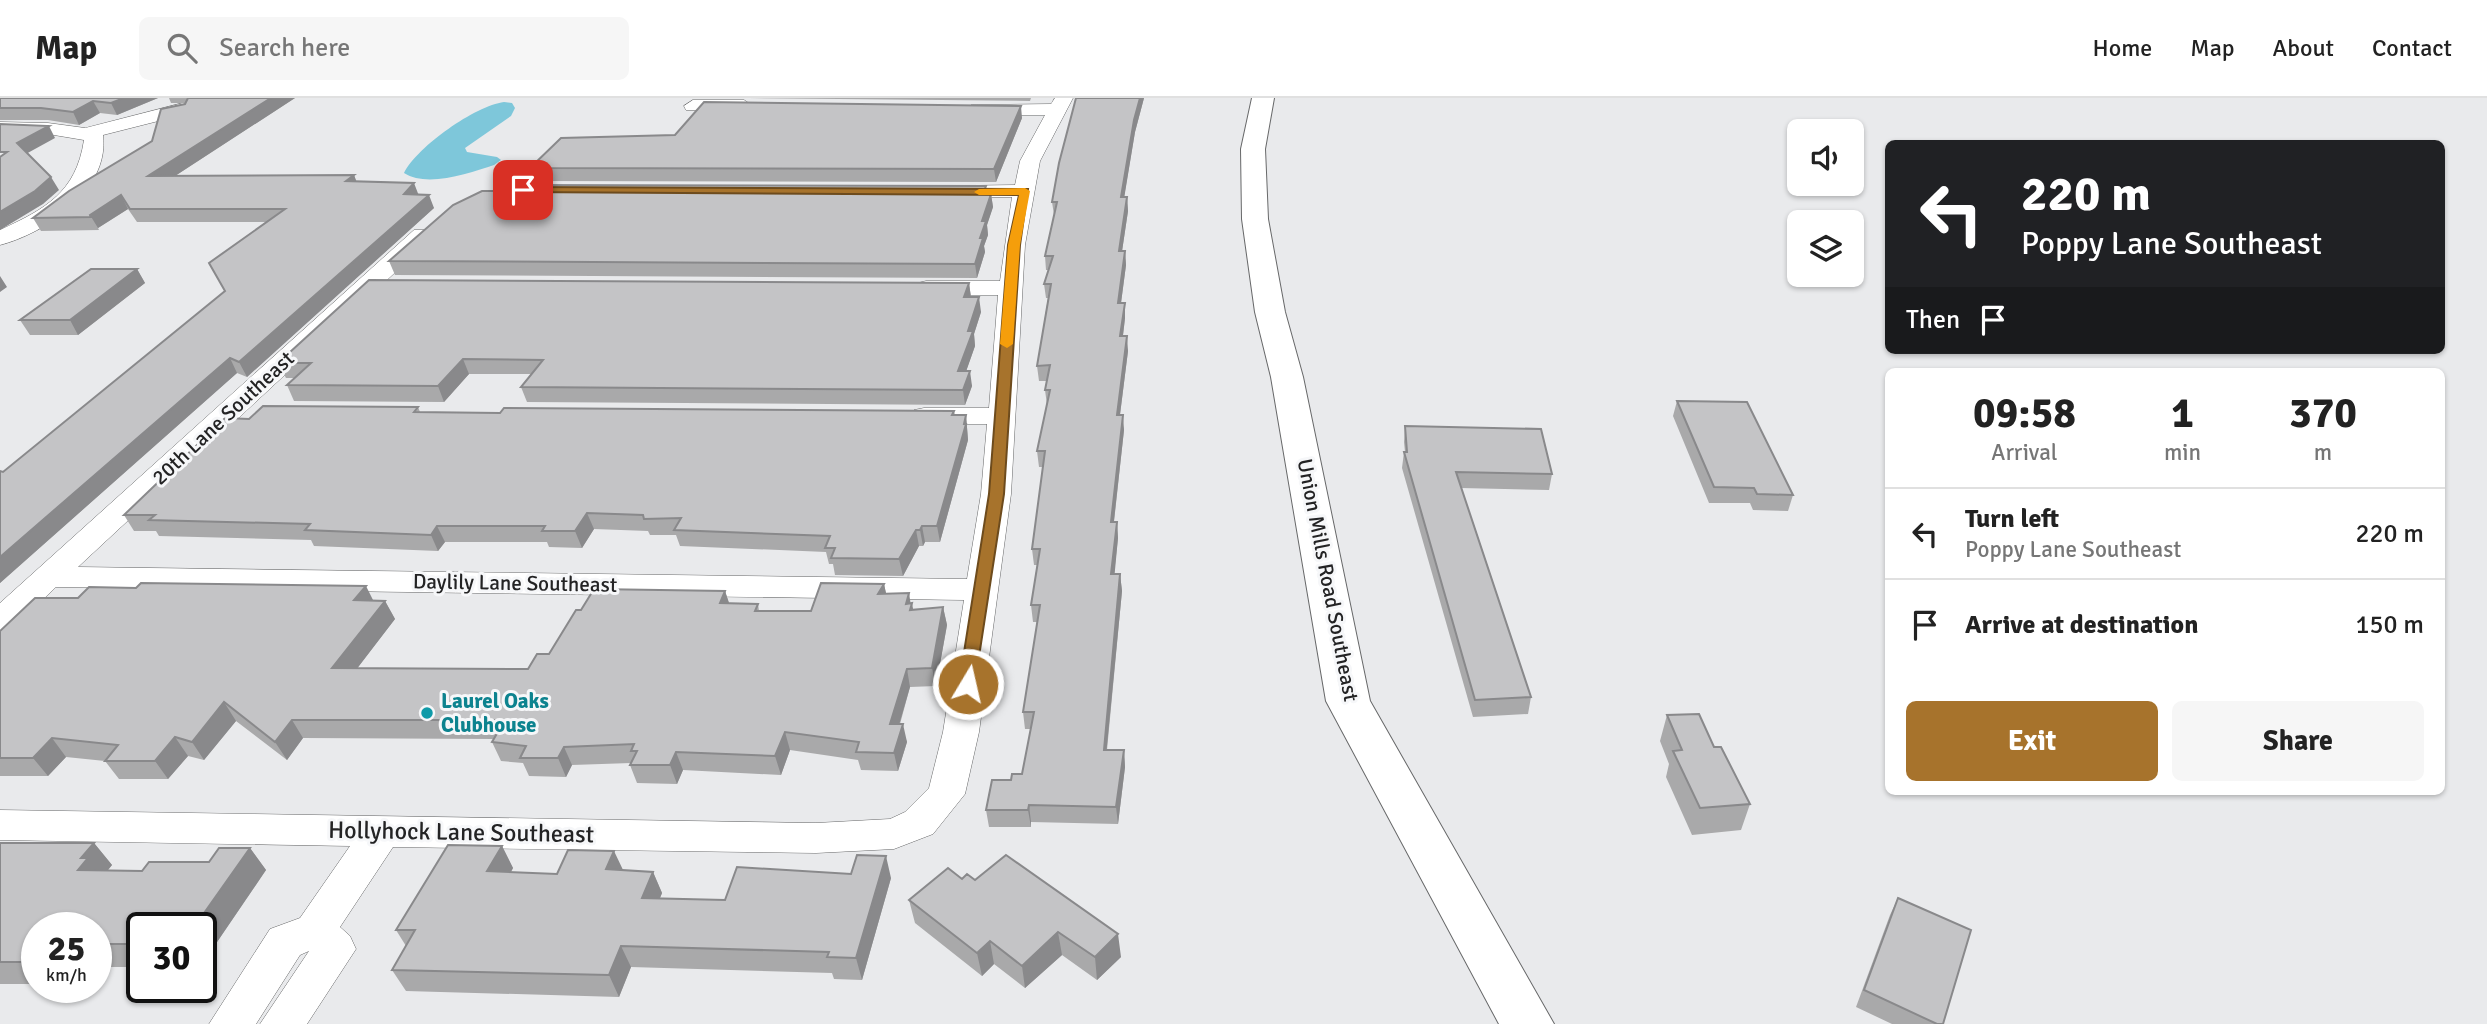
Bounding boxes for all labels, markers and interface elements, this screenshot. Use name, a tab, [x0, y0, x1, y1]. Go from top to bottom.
search box	[139, 17, 629, 80]
text: Map	[35, 28, 97, 69]
icon: search	[163, 29, 201, 67]
text: Search here	[219, 32, 350, 64]
text: Home	[2092, 33, 2152, 63]
text: Map	[2190, 33, 2235, 63]
text: About	[2273, 33, 2334, 63]
text: Contact	[2372, 33, 2452, 63]
map controls	[1787, 119, 1864, 287]
button: sound	[1787, 119, 1864, 196]
pin	[493, 160, 553, 220]
text: 220 m	[2021, 164, 2151, 224]
icon: left	[1906, 168, 1997, 259]
icon: arrive	[504, 171, 542, 209]
button: layers	[1787, 210, 1864, 287]
text: Poppy Lane Southeast	[2021, 224, 2322, 263]
icon: arrive	[1974, 301, 2012, 339]
text: Then	[1906, 304, 1960, 336]
street label: 20th Lane Southeast	[147, 346, 299, 490]
text: 09:58	[1973, 388, 2076, 439]
text: 1	[2171, 388, 2194, 439]
text: 370	[2289, 388, 2357, 439]
text: Arrival	[1991, 438, 2058, 467]
text: min	[2164, 438, 2201, 467]
text: m	[2314, 438, 2332, 467]
street label: Union Mills Road Southeast	[1292, 456, 1364, 704]
text: Turn left	[1965, 503, 2059, 535]
icon: left	[1906, 515, 1944, 553]
text: 220 m	[2355, 518, 2424, 550]
text: Poppy Lane Southeast	[1965, 535, 2181, 564]
street label: Daylily Lane Southeast	[413, 568, 617, 598]
icon: arrive	[1906, 606, 1944, 644]
text: Arrive at destination	[1965, 609, 2198, 641]
text: 150 m	[2355, 609, 2424, 641]
position arrow	[931, 647, 1005, 721]
place label: Laurel Oaks Clubhouse	[441, 688, 549, 738]
button: Exit	[1906, 701, 2158, 781]
button: Share	[2172, 701, 2424, 781]
marker: Laurel Oaks Clubhouse	[419, 705, 435, 721]
street label: Hollyhock Lane Southeast	[328, 815, 594, 849]
speed limit sign: 30	[126, 912, 217, 1003]
text: 25	[48, 927, 85, 970]
text: km/h	[46, 964, 87, 986]

